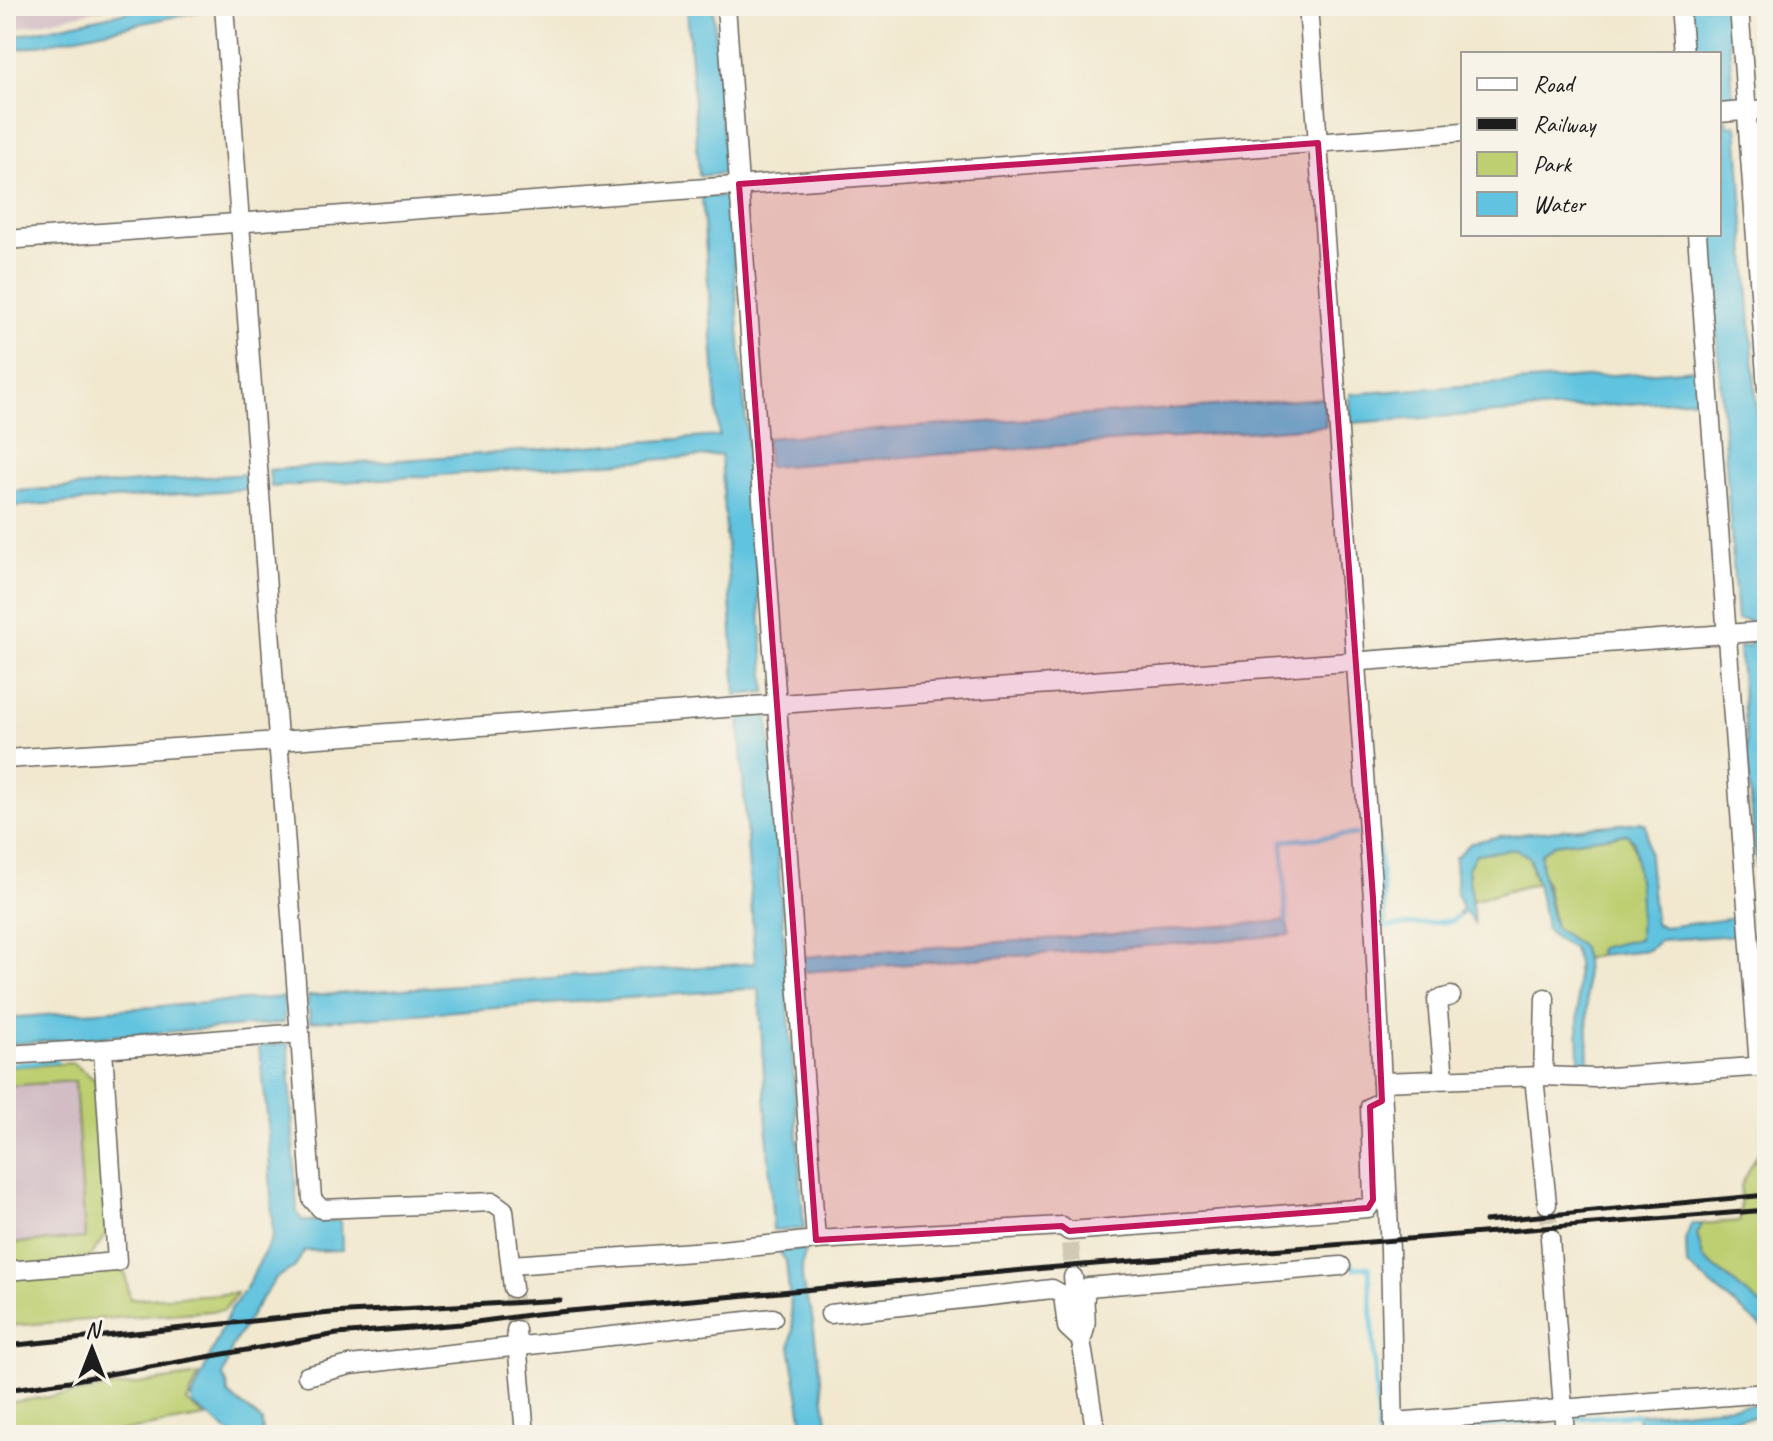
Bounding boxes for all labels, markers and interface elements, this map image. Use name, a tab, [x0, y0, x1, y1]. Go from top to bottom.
legend	[1461, 52, 1721, 236]
text: Road	[1533, 69, 1577, 99]
text: Railway	[1533, 109, 1597, 139]
text: Park	[1533, 149, 1573, 179]
text: Water	[1533, 189, 1588, 219]
north arrow	[52, 1309, 132, 1389]
text: N	[85, 1316, 102, 1344]

